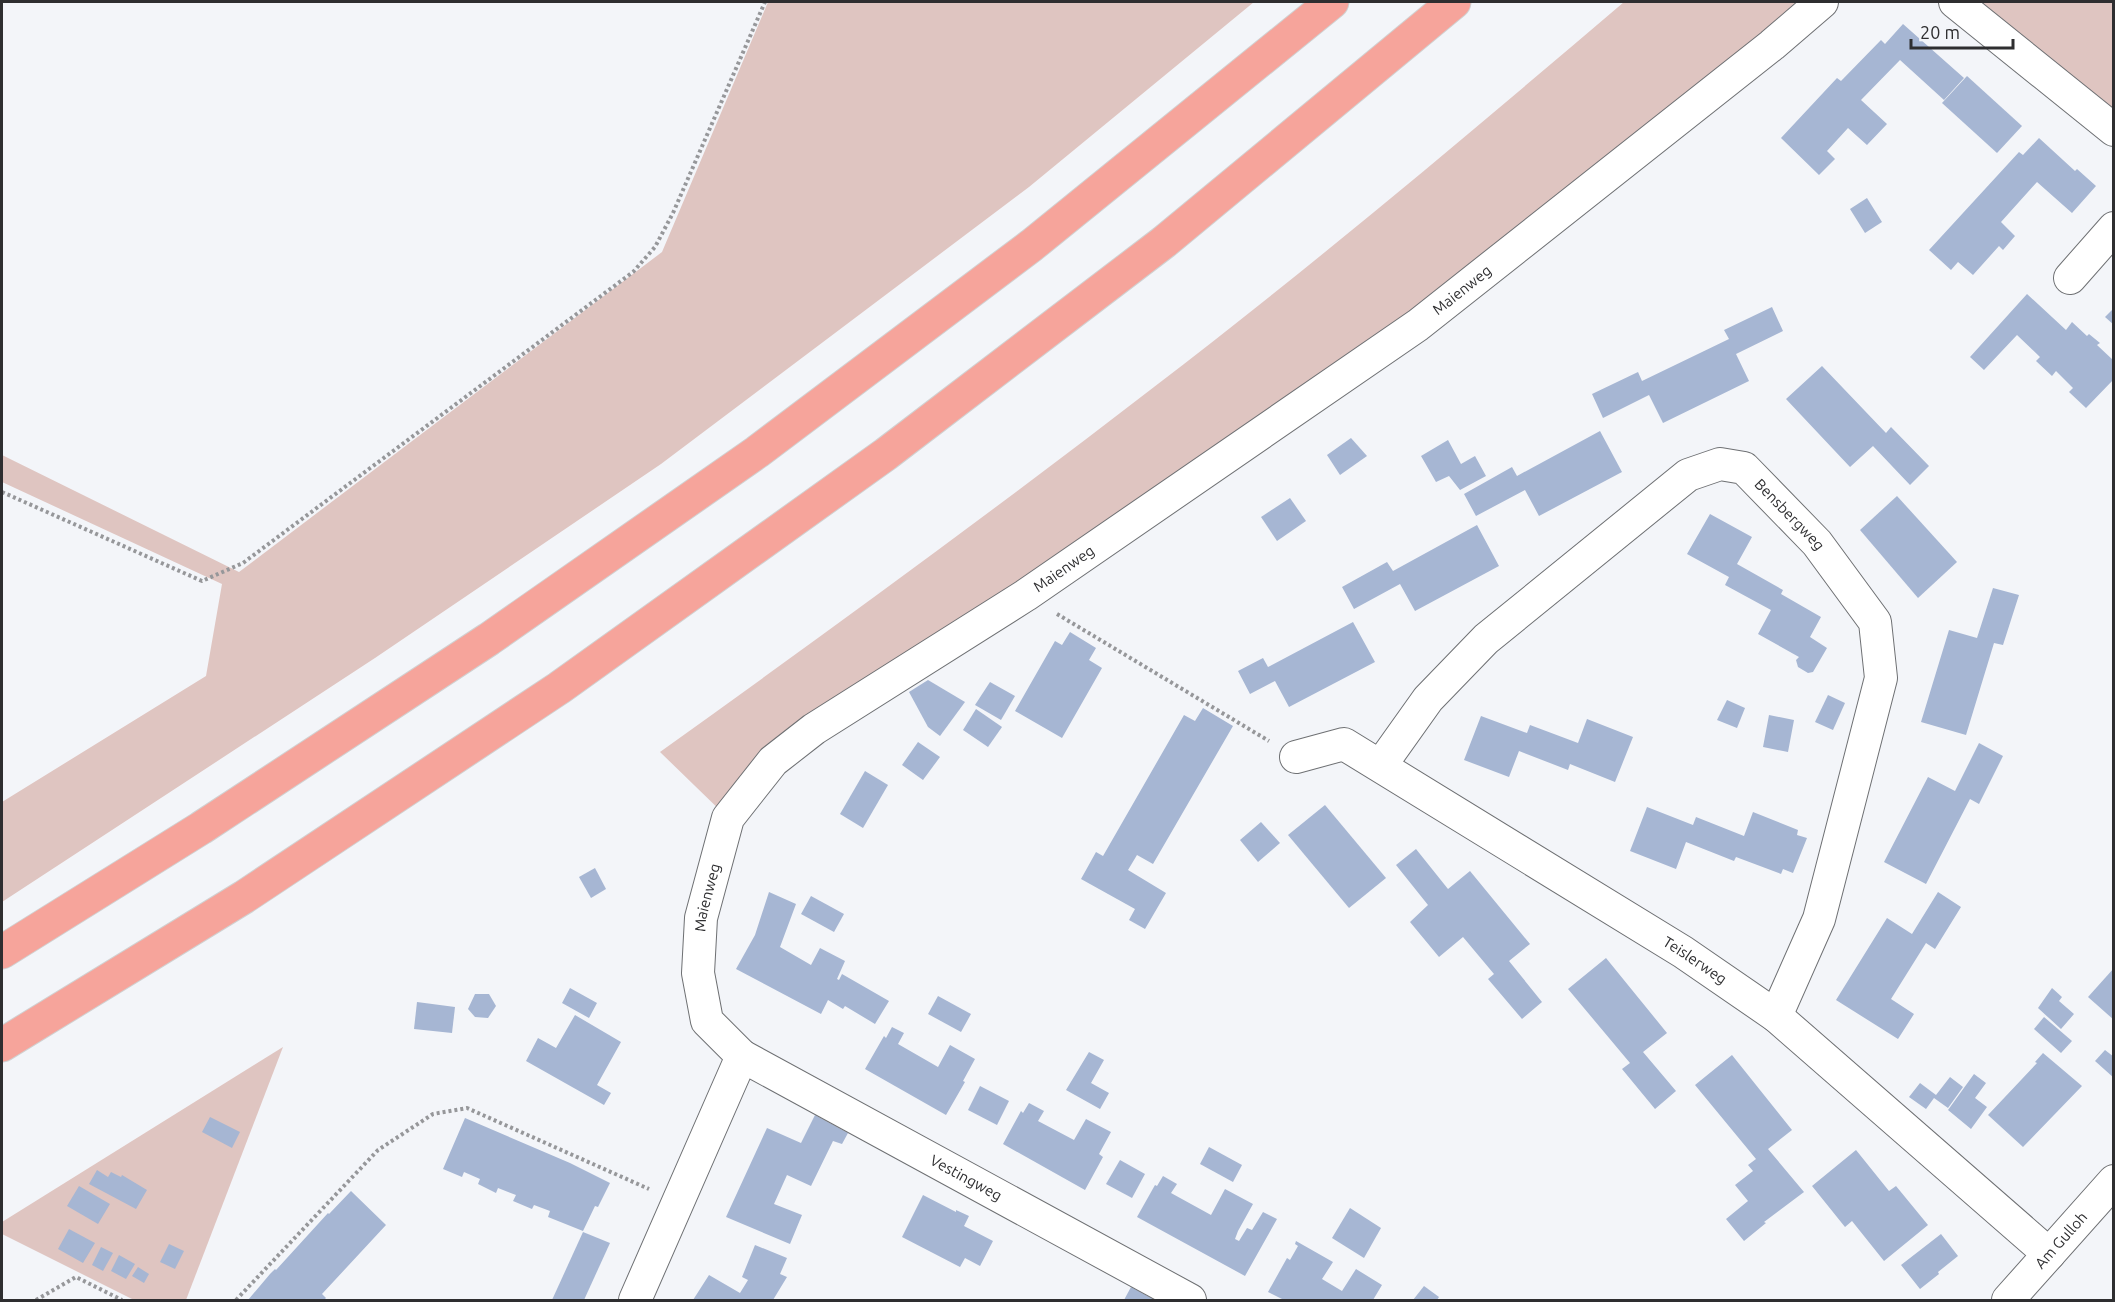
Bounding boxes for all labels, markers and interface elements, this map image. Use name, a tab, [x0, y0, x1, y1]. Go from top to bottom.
scale bar	[1911, 12, 2013, 50]
text: 20 m	[1920, 22, 1960, 42]
street label: Maienweg	[1429, 261, 1494, 318]
street label: Bensbergweg	[1751, 475, 1828, 553]
street label: Maienweg	[1030, 542, 1097, 595]
street label: Maienweg	[691, 862, 723, 932]
street label: Teislerweg	[1660, 933, 1730, 987]
street label: Vestingweg	[927, 1151, 1005, 1204]
street label: Am Gulloh	[2031, 1208, 2090, 1272]

